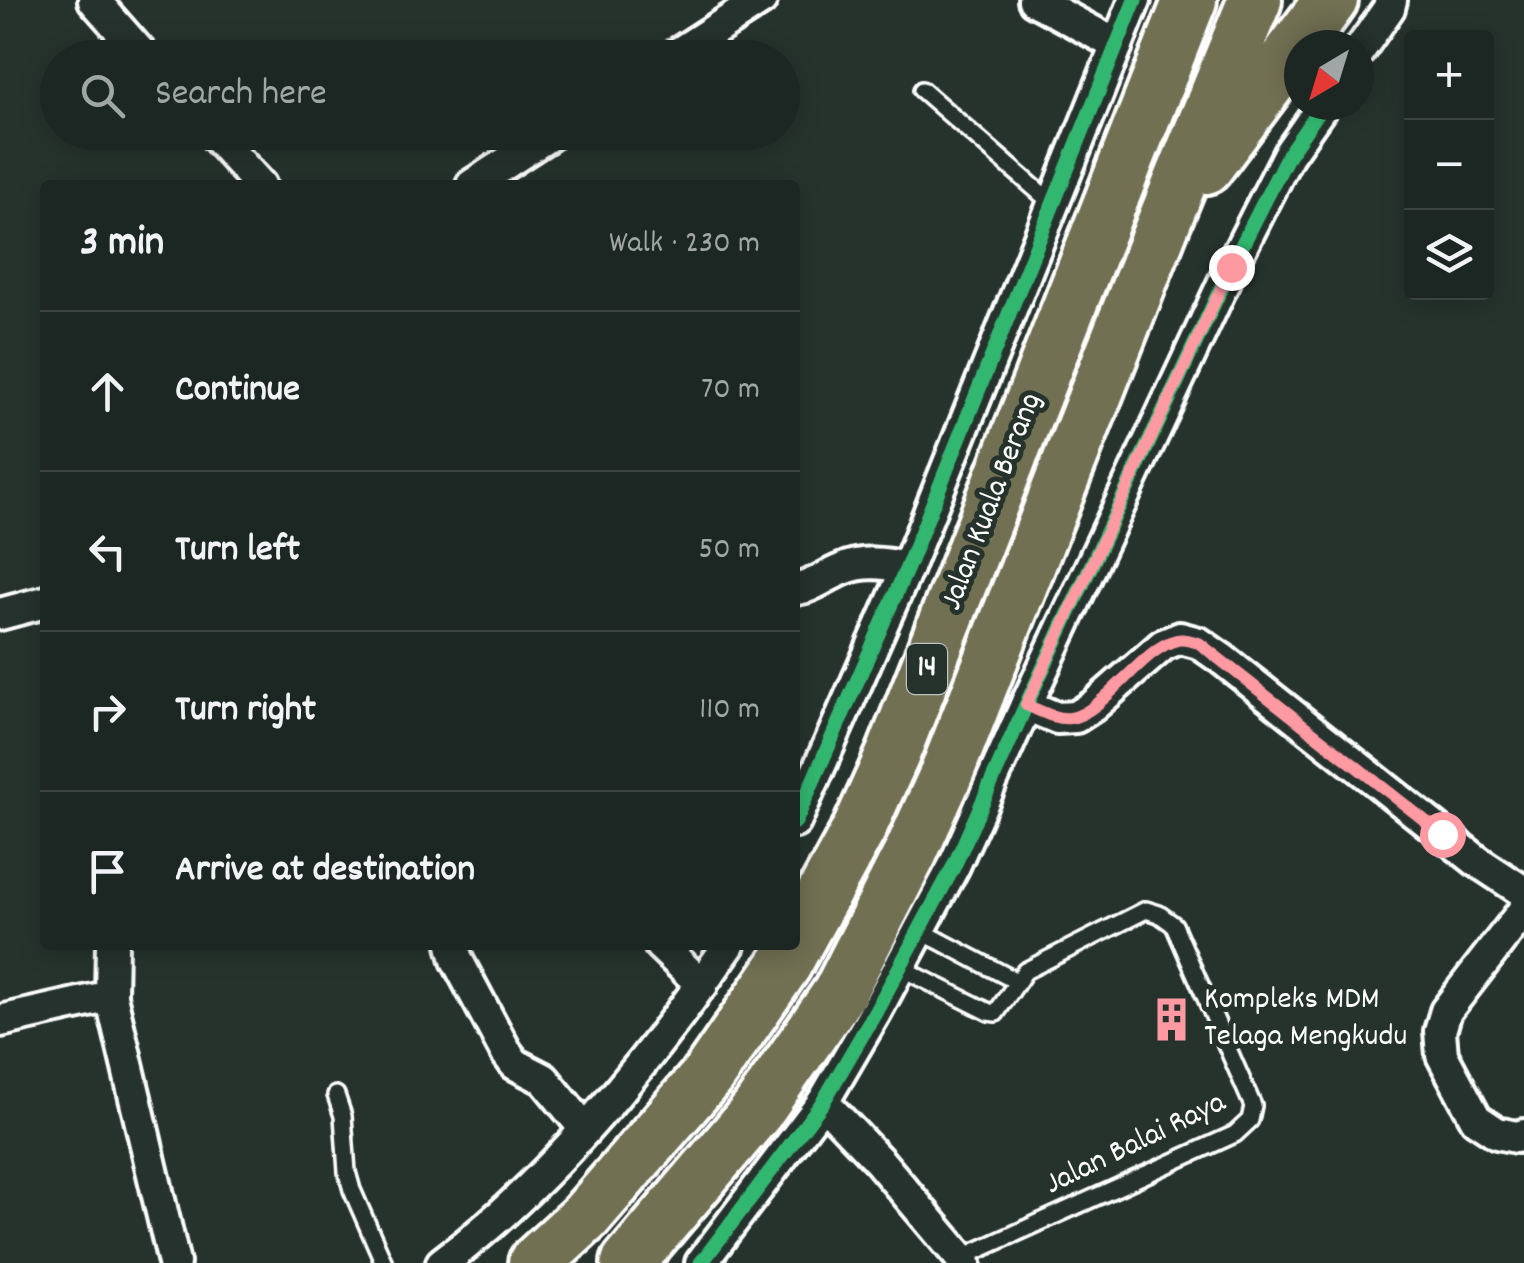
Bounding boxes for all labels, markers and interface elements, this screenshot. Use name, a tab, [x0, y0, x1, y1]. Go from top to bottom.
north arrow	[1284, 30, 1374, 120]
map controls	[1404, 30, 1494, 300]
button: +	[1404, 30, 1494, 120]
search box	[40, 40, 800, 150]
icon: search	[75, 68, 130, 123]
text: Search here	[155, 68, 327, 123]
button: −	[1404, 120, 1494, 210]
button: layers	[1404, 210, 1494, 300]
text: 3 min	[80, 215, 164, 275]
text: Walk · 230 m	[609, 222, 760, 268]
route end	[1209, 245, 1255, 291]
icon: ahead	[80, 364, 135, 419]
text: Continue	[175, 364, 300, 419]
text: 70 m	[701, 368, 760, 414]
street label: Jalan Kuala Berang	[930, 386, 1056, 618]
icon: left	[80, 524, 135, 579]
text: Turn left	[175, 524, 300, 579]
text: 50 m	[698, 528, 760, 574]
road number: 14	[907, 644, 947, 694]
icon: right	[80, 684, 135, 739]
text: Turn right	[175, 684, 316, 739]
text: 110 m	[699, 688, 760, 734]
route start	[1420, 812, 1466, 858]
icon: arrive	[80, 844, 135, 899]
text: Arrive at destination	[175, 844, 475, 899]
place label: Kompleks MDM Telaga Mengkudu	[1204, 978, 1407, 1061]
building icon: Kompleks MDM Telaga Mengkudu	[1147, 995, 1195, 1043]
street label: Jalan Balai Raya	[1038, 1081, 1235, 1209]

